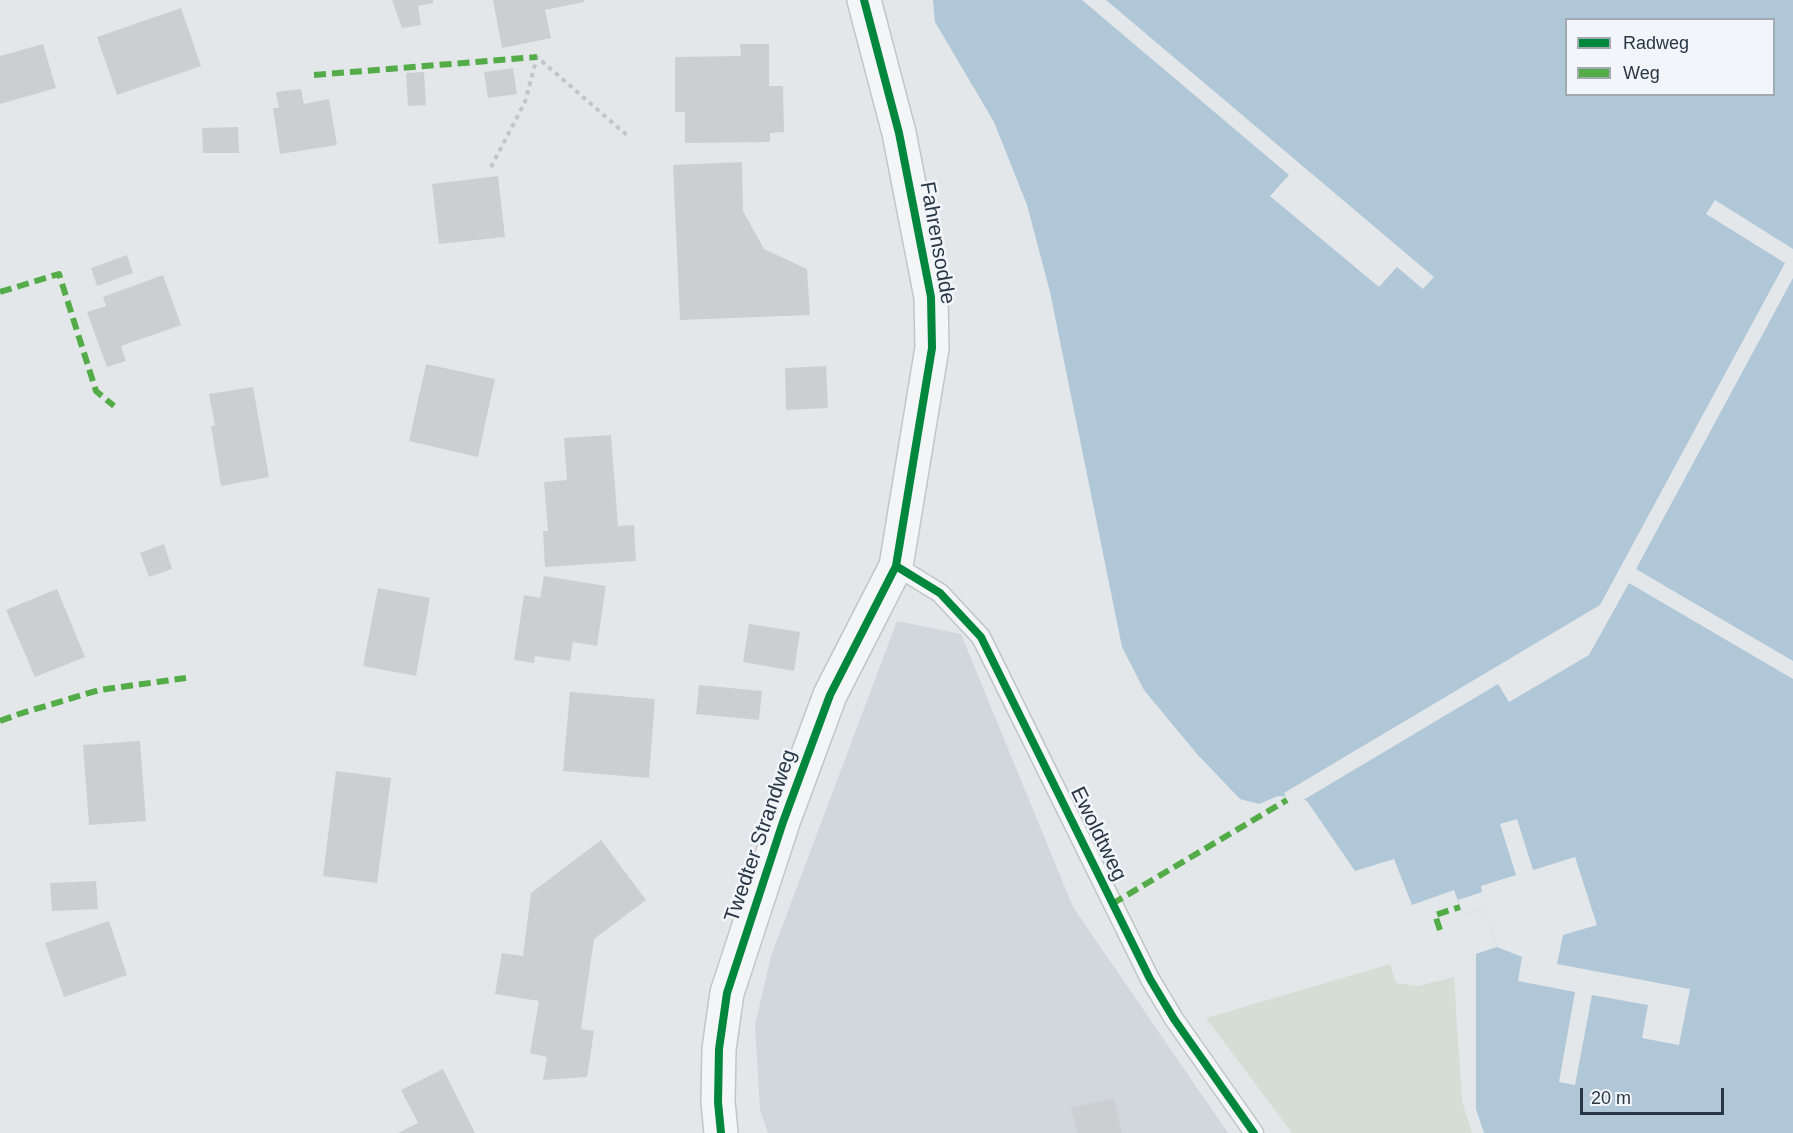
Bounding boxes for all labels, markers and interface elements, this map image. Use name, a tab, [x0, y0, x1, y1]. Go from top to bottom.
legend	[1565, 18, 1775, 96]
text: Radweg	[1623, 33, 1689, 53]
text: Weg	[1623, 63, 1660, 83]
street label: Fahrensodde	[914, 180, 960, 306]
street label: Twedter Strandweg	[720, 746, 802, 926]
street label: Ewoldtweg	[1064, 783, 1132, 885]
scale bar	[1583, 1076, 1727, 1114]
text: 20 m	[1591, 1088, 1631, 1108]

